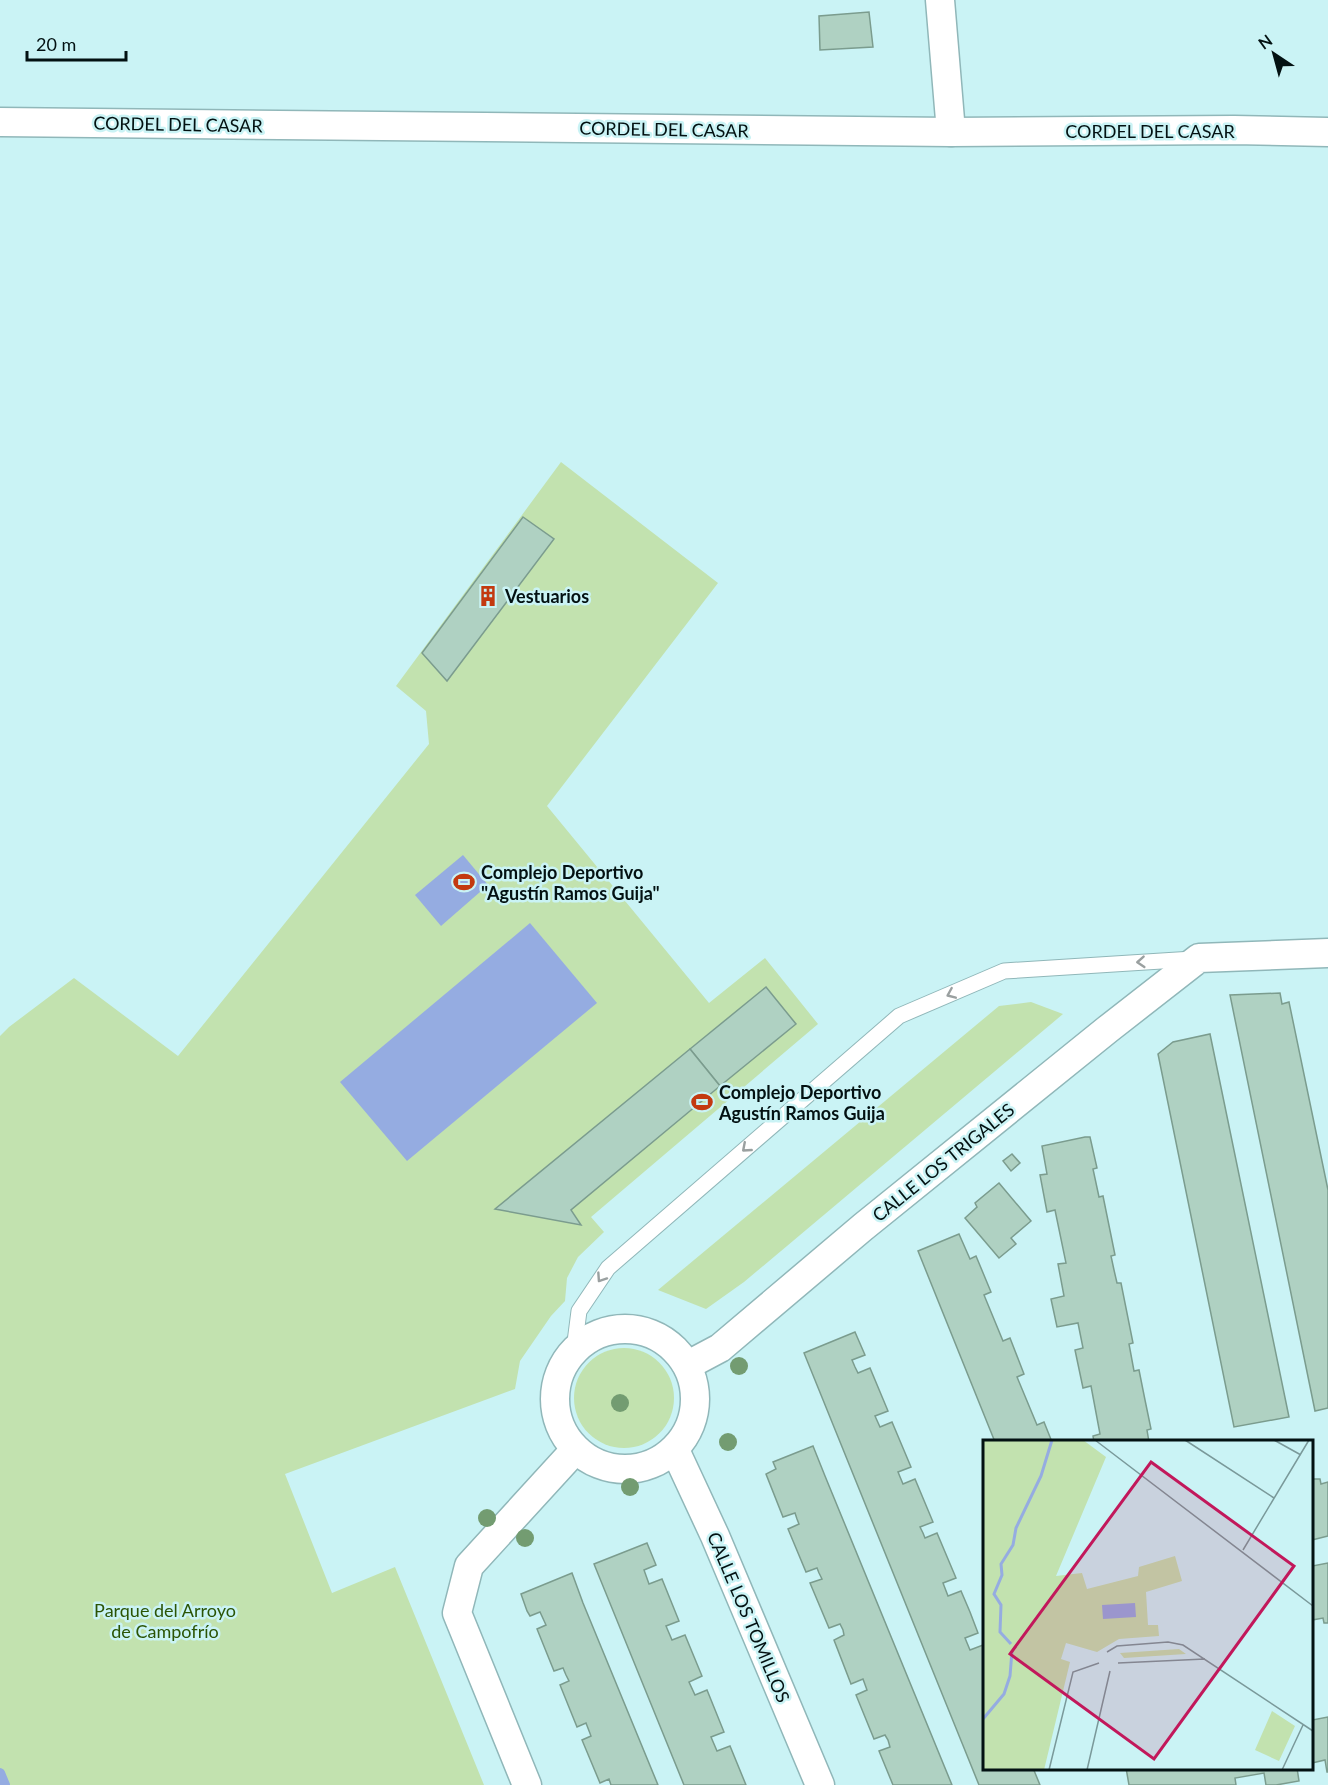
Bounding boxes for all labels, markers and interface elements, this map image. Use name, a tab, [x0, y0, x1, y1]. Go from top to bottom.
scale bar	[27, 24, 126, 62]
north arrow	[1244, 24, 1304, 84]
text: N	[1254, 30, 1275, 53]
text: 20 m	[36, 33, 76, 55]
street label: CORDEL DEL CASAR	[93, 112, 264, 136]
street label: CORDEL DEL CASAR	[579, 117, 750, 141]
street label: CORDEL DEL CASAR	[1065, 120, 1235, 142]
building icon: Vestuarios	[476, 584, 500, 608]
place label: Vestuarios	[504, 585, 589, 607]
place label: Complejo Deportivo "Agustín Ramos Guija"	[481, 861, 660, 904]
sports icon: Complejo Deportivo "Agustín Ramos Guija"	[452, 870, 476, 894]
one-way arrow	[1136, 955, 1145, 968]
one-way arrow	[946, 987, 957, 999]
place label: Complejo Deportivo Agustín Ramos Guija	[718, 1081, 885, 1124]
sports icon: Complejo Deportivo Agustín Ramos Guija	[690, 1090, 714, 1114]
street label: CALLE LOS TRIGALES	[868, 1098, 1018, 1226]
one-way arrow	[743, 1141, 753, 1152]
one-way arrow	[598, 1271, 609, 1282]
inset map	[983, 1440, 1313, 1770]
street label: CALLE LOS TOMILLOS	[703, 1529, 795, 1705]
park label: Parque del Arroyo de Campofrío	[94, 1599, 236, 1642]

